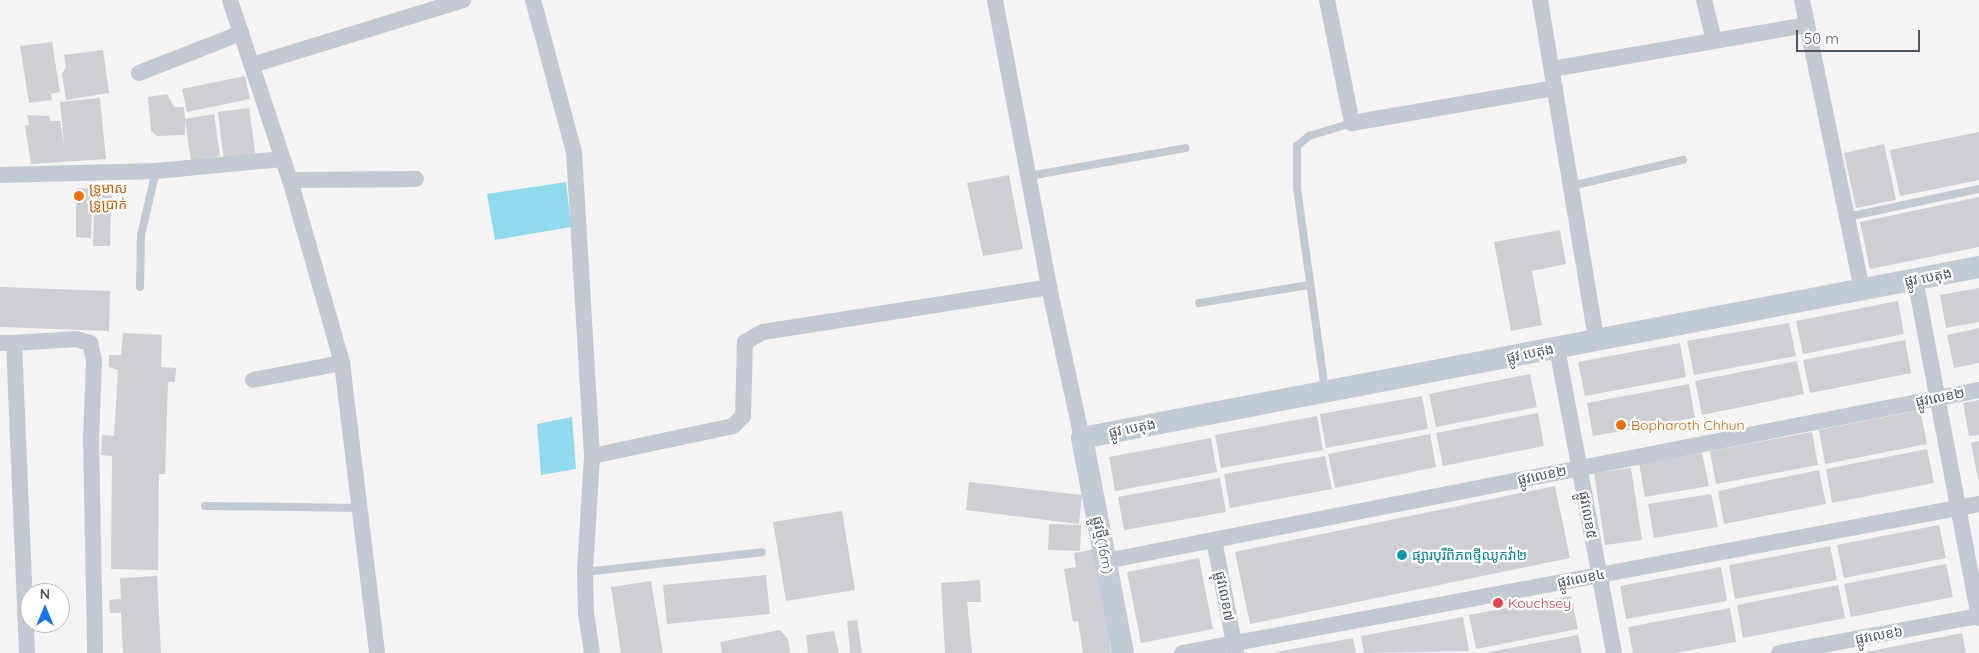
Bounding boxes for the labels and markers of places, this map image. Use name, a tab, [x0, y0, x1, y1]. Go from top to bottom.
place label: ទ្រូមាស ទ្រូប្រាក់	[89, 180, 127, 212]
marker: ទ្រូមាស ទ្រូប្រាក់	[73, 190, 85, 202]
place label: Bopharoth Chhun	[1631, 417, 1745, 433]
marker: Bopharoth Chhun	[1615, 419, 1627, 431]
place label: ផ្សារបុរីពិភពថ្មីឈូកវ៉ា២	[1412, 547, 1527, 563]
marker: ផ្សារបុរីពិភពថ្មីឈូកវ៉ា២	[1396, 549, 1408, 561]
place label: Kouchsey	[1508, 595, 1571, 611]
marker: Kouchsey	[1492, 597, 1504, 609]

